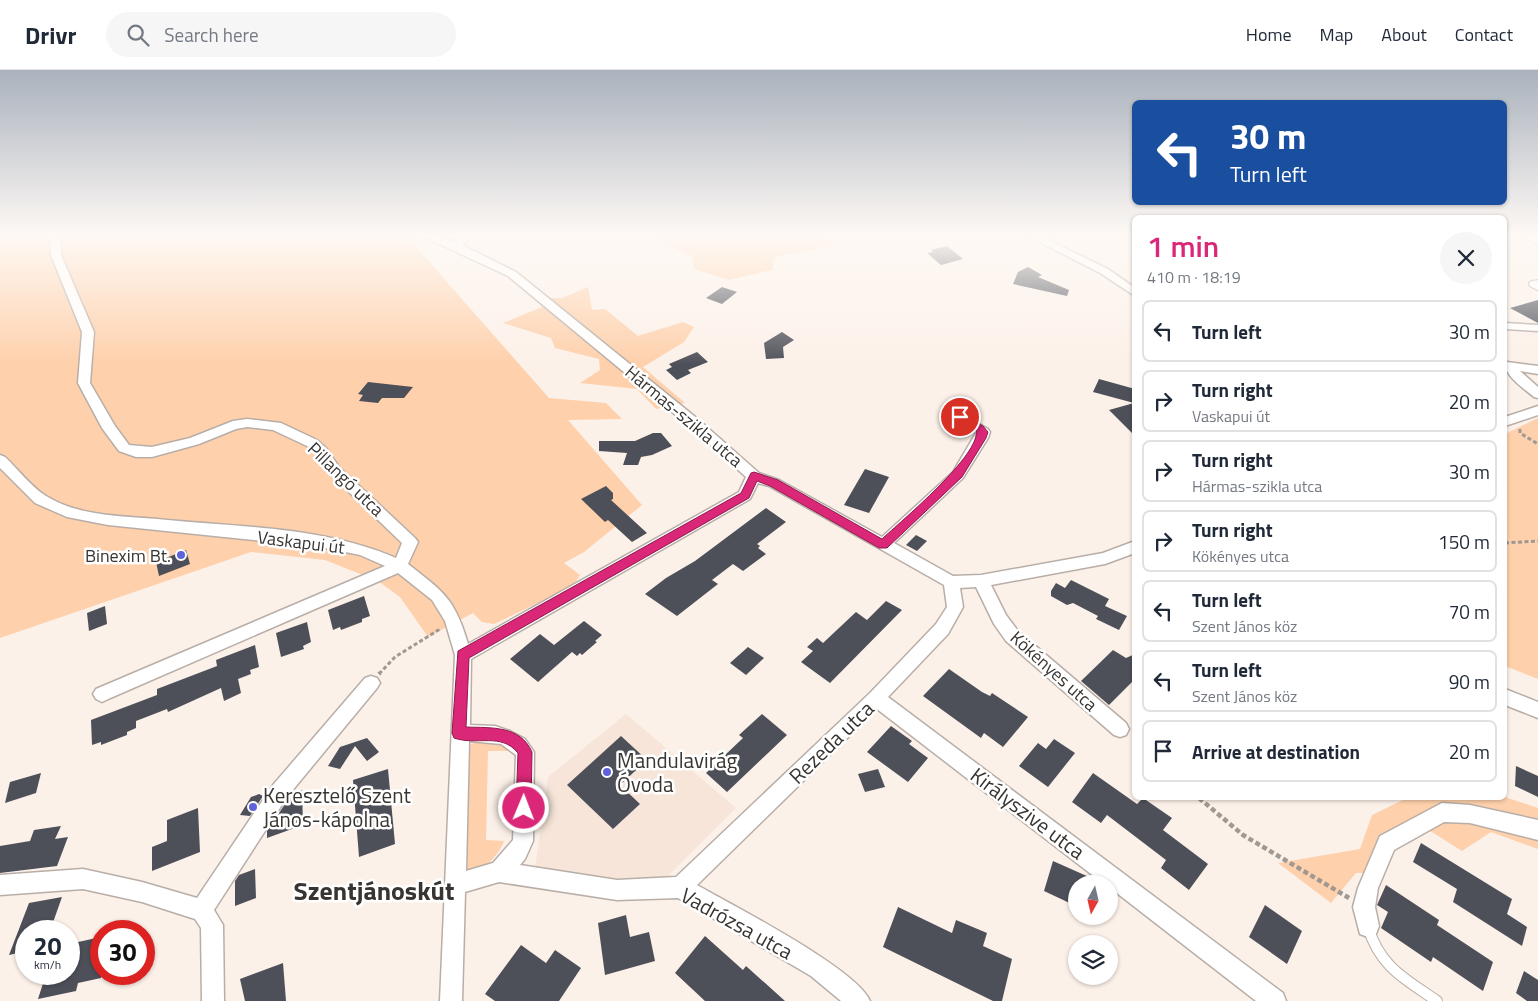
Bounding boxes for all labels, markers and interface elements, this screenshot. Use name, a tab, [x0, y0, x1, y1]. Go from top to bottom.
search box	[106, 12, 456, 57]
text: Drivr	[25, 17, 76, 53]
text: Search here	[164, 20, 259, 49]
icon: search	[124, 21, 152, 49]
text: Home	[1246, 21, 1292, 48]
text: Map	[1320, 21, 1353, 48]
text: About	[1381, 21, 1427, 48]
text: Contact	[1455, 21, 1513, 48]
text: 30 m	[1230, 109, 1306, 163]
icon: left	[1147, 120, 1212, 185]
text: Turn left	[1230, 157, 1307, 191]
text: 1 min	[1147, 223, 1219, 269]
button: close	[1440, 232, 1492, 284]
text: 410 m · 18:19	[1147, 265, 1241, 289]
icon: left	[1149, 317, 1177, 345]
text: Turn left	[1192, 317, 1262, 346]
text: 30 m	[1449, 317, 1490, 346]
street label: Hármas-szikla utca	[619, 359, 749, 473]
text: Turn right	[1192, 375, 1273, 404]
icon: right	[1149, 387, 1177, 415]
text: 20 m	[1449, 387, 1490, 416]
pin	[939, 396, 981, 438]
icon: arrive	[946, 403, 974, 431]
text: Vaskapui út	[1192, 404, 1270, 428]
street label: Pillangó utca	[302, 436, 390, 522]
text: Turn right	[1192, 445, 1273, 474]
icon: right	[1149, 457, 1177, 485]
text: 30 m	[1449, 457, 1490, 486]
text: Hármas-szikla utca	[1192, 474, 1322, 498]
text: Turn right	[1192, 515, 1273, 544]
street label: Vaskapui út	[256, 523, 347, 561]
icon: right	[1149, 527, 1177, 555]
text: 150 m	[1438, 527, 1490, 556]
place label: Binexim Bt.	[85, 542, 171, 569]
text: Kökényes utca	[1192, 544, 1289, 568]
marker: Binexim Bt.	[175, 549, 187, 561]
text: Turn left	[1192, 585, 1262, 614]
icon: left	[1149, 597, 1177, 625]
text: 70 m	[1449, 597, 1490, 626]
text: Szent János köz	[1192, 614, 1297, 638]
street label: Kökényes utca	[1004, 624, 1104, 718]
text: Turn left	[1192, 655, 1262, 684]
icon: left	[1149, 667, 1177, 695]
text: 90 m	[1449, 667, 1490, 696]
text: Szent János köz	[1192, 684, 1297, 708]
street label: Rezeda utca	[781, 693, 881, 791]
icon: arrive	[1149, 737, 1177, 765]
text: Arrive at destination	[1192, 737, 1360, 766]
text: 20 m	[1449, 737, 1490, 766]
place label: Mandulavirág Óvoda	[617, 744, 737, 800]
street label: Királyszive utca	[964, 759, 1092, 867]
marker: Mandulavirág Óvoda	[601, 766, 613, 778]
place label: Keresztelő Szent János-kápolna	[263, 779, 411, 835]
position arrow	[497, 781, 549, 833]
marker: Keresztelő Szent János-kápolna	[247, 801, 259, 813]
district label: Szentjánoskút	[294, 871, 454, 910]
north arrow	[1068, 875, 1118, 925]
map controls	[1068, 875, 1118, 985]
street label: Vadrózsa utca	[675, 879, 799, 967]
speed limit sign: 30	[90, 920, 155, 985]
text: 20	[33, 927, 62, 965]
button: layers	[1068, 935, 1118, 985]
text: km/h	[34, 955, 61, 974]

